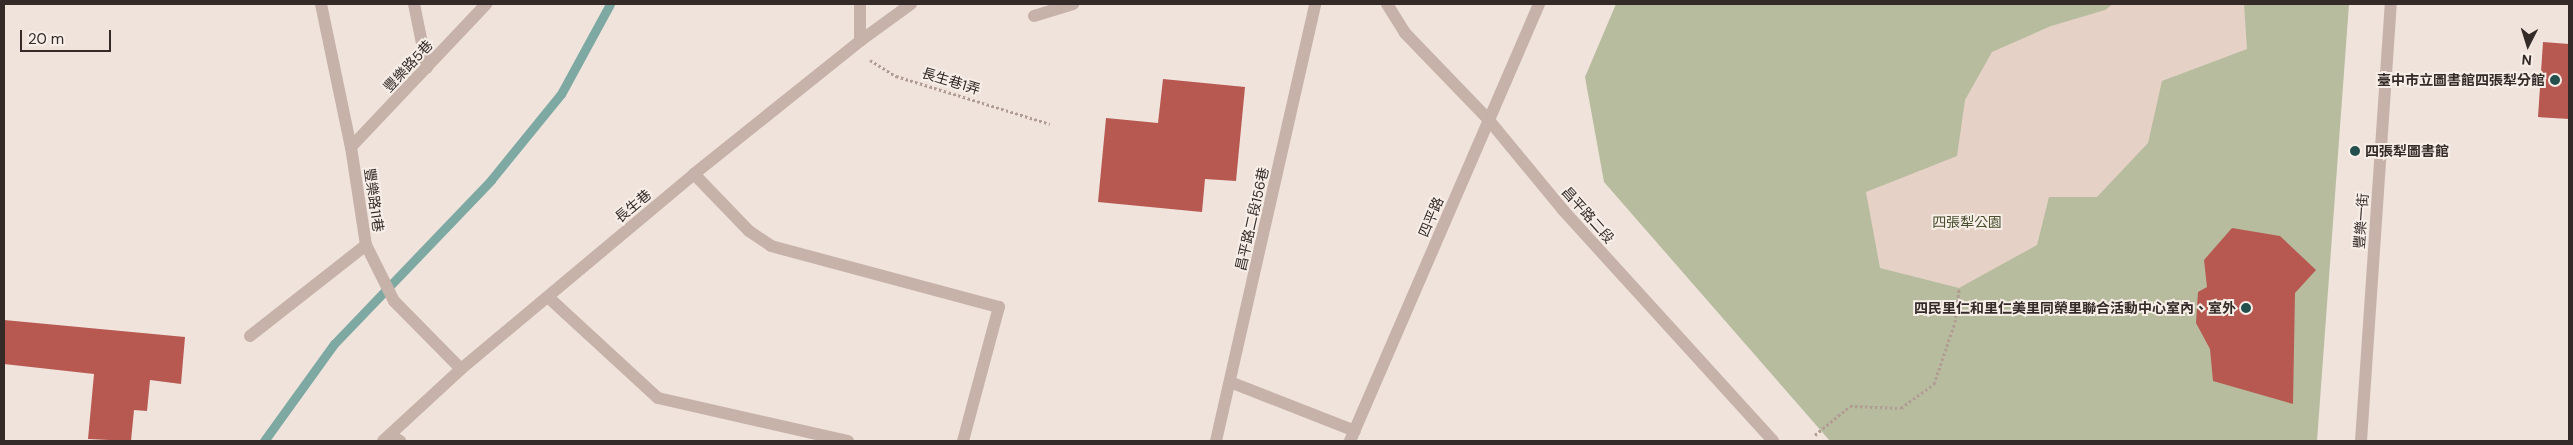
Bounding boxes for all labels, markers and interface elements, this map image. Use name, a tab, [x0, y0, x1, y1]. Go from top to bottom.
scale bar	[22, 20, 114, 52]
north arrow	[2503, 20, 2553, 70]
text: 20 m	[28, 29, 64, 49]
street label: 豐樂路5巷	[380, 37, 436, 95]
text: N	[2521, 51, 2533, 69]
street label: 長生巷1弄	[920, 64, 982, 98]
place label: 臺中市立圖書館四張犁分館	[2377, 72, 2545, 88]
marker: 臺中市立圖書館四張犁分館	[2549, 74, 2561, 86]
place label: 四張犁圖書館	[2365, 143, 2449, 159]
marker: 四張犁圖書館	[2349, 145, 2361, 157]
street label: 昌平路二段156巷	[1232, 166, 1272, 272]
street label: 豐樂路11巷	[361, 167, 387, 233]
street label: 昌平路二段	[1558, 183, 1618, 247]
street label: 長生巷	[612, 186, 654, 226]
street label: 豐樂一街	[2351, 192, 2371, 250]
street label: 四平路	[1415, 194, 1447, 240]
park label: 四張犁公園	[1932, 214, 2002, 230]
place label: 四民里仁和里仁美里同榮里聯合活動中心室內、室外	[1914, 300, 2236, 316]
marker: 四民里仁和里仁美里同榮里聯合活動中心室內、室外	[2240, 302, 2252, 314]

